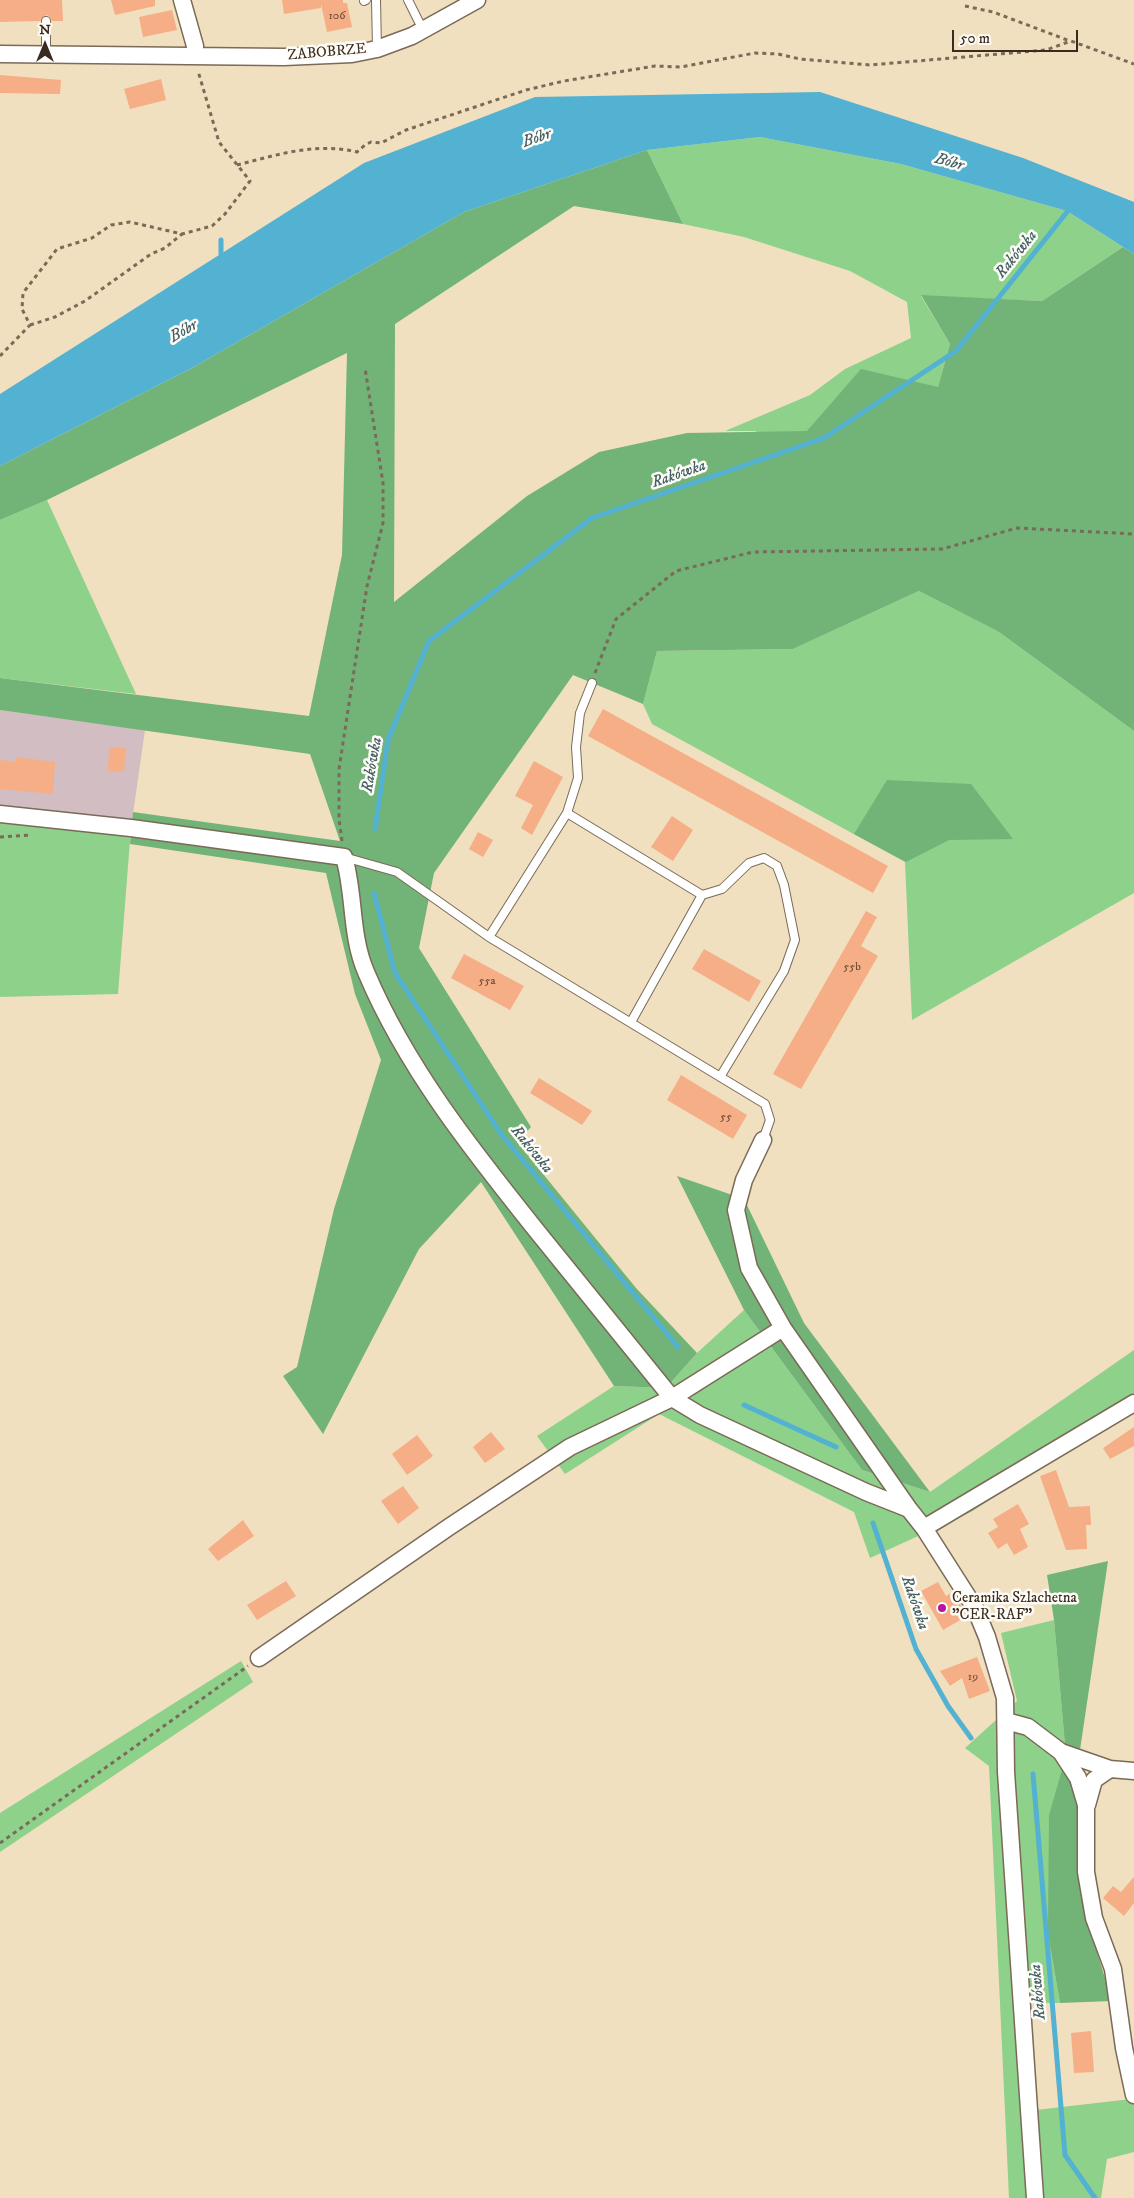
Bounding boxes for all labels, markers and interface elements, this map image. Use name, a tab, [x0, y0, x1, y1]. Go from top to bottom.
house number: 106	[328, 10, 346, 24]
north arrow	[20, 20, 70, 70]
scale bar	[954, 20, 1080, 52]
text: N	[39, 21, 51, 39]
text: 50 m	[960, 29, 990, 48]
street label: ZABOBRZE	[287, 41, 367, 65]
water label: Bóbr	[520, 125, 554, 153]
water label: Bóbr	[932, 150, 966, 176]
water label: Rakówka	[992, 227, 1042, 283]
water label: Bóbr	[167, 316, 201, 348]
water label: Rakówka	[649, 457, 709, 493]
water label: Rakówka	[359, 736, 387, 794]
house number: 55b	[843, 961, 861, 975]
house number: 55a	[478, 975, 496, 989]
house number: 55	[720, 1111, 732, 1125]
water label: Rakówka	[506, 1122, 556, 1178]
water label: Rakówka	[896, 1573, 932, 1633]
place label: Ceramika Szlachetna "CER-RAF"	[952, 1590, 1077, 1625]
marker: Ceramika Szlachetna "CER-RAF"	[936, 1602, 948, 1614]
house number: 19	[968, 1671, 978, 1685]
water label: Rakówka	[1027, 1963, 1051, 2021]

